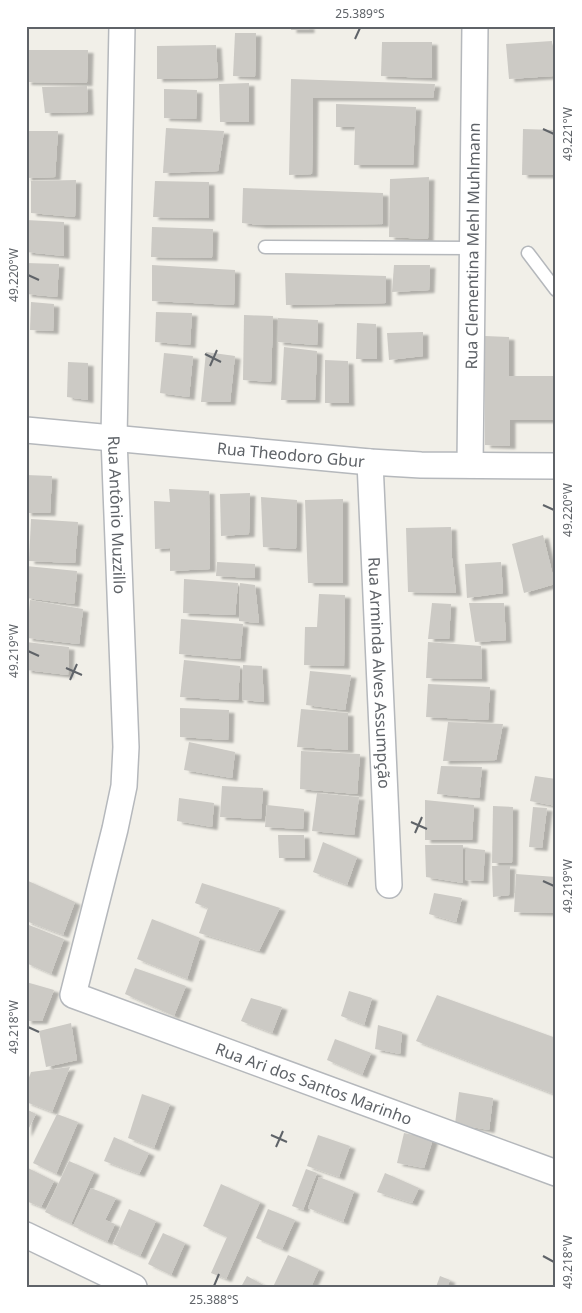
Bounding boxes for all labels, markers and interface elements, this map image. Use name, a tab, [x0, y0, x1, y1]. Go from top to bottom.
text: 25.389°S	[335, 5, 385, 22]
text: 49.221°W	[559, 107, 576, 161]
street label: Rua Clementina Mehl Muhlmann	[460, 122, 485, 370]
text: 49.220°W	[5, 248, 22, 302]
street label: Rua Antônio Muzzillo	[103, 435, 131, 594]
street label: Rua Theodoro Gbur	[216, 437, 366, 472]
text: 49.220°W	[559, 483, 576, 537]
street label: Rua Arminda Alves Assumpção	[363, 556, 396, 789]
text: 49.219°W	[5, 624, 22, 678]
text: 49.219°W	[559, 859, 576, 913]
text: 49.218°W	[5, 1000, 22, 1054]
street label: Rua Ari dos Santos Marinho	[212, 1037, 415, 1130]
text: 49.218°W	[559, 1235, 576, 1289]
text: 25.388°S	[189, 1291, 239, 1308]

